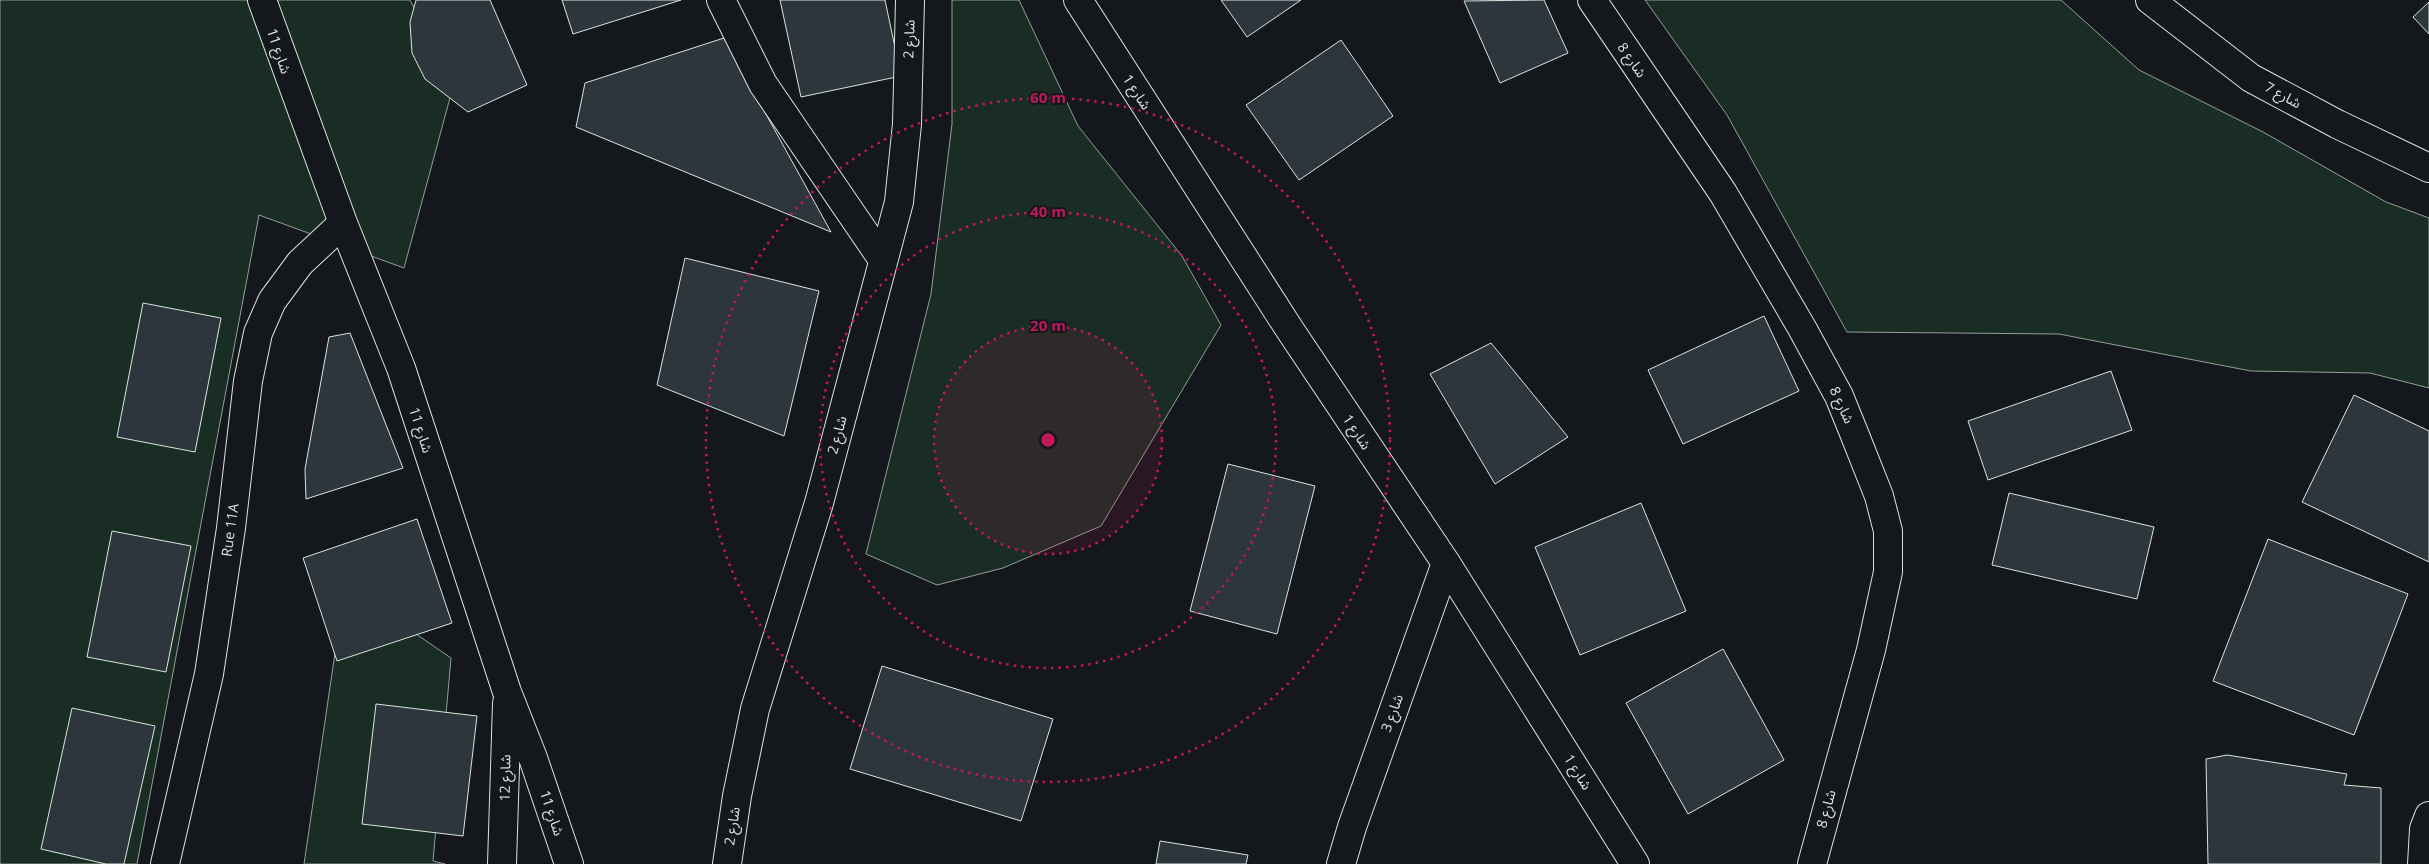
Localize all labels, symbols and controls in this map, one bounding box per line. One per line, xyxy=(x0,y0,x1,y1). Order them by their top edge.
street label: شارع 2 xyxy=(898,19,921,59)
street label: شارع 11 xyxy=(261,26,296,77)
street label: شارع 8 xyxy=(1612,38,1651,82)
street label: شارع 1 xyxy=(1117,70,1156,114)
street label: شارع 7 xyxy=(2261,77,2305,114)
text: 60 m xyxy=(1030,87,1066,107)
text: 40 m xyxy=(1030,201,1066,221)
text: 20 m xyxy=(1030,315,1066,335)
street label: شارع 8 xyxy=(1824,383,1859,427)
street label: شارع 11 xyxy=(403,405,438,456)
street label: شارع 1 xyxy=(1337,410,1376,454)
street label: شارع 2 xyxy=(822,414,853,457)
centre of rings xyxy=(1039,431,1057,449)
street label: Rue 11A xyxy=(216,502,243,558)
street label: شارع 3 xyxy=(1376,691,1409,735)
street label: شارع 1 xyxy=(1558,750,1597,794)
street label: شارع 12 xyxy=(495,754,516,802)
street label: شارع 11 xyxy=(534,788,569,839)
street label: شارع 8 xyxy=(1811,788,1842,831)
street label: شارع 2 xyxy=(719,805,746,847)

